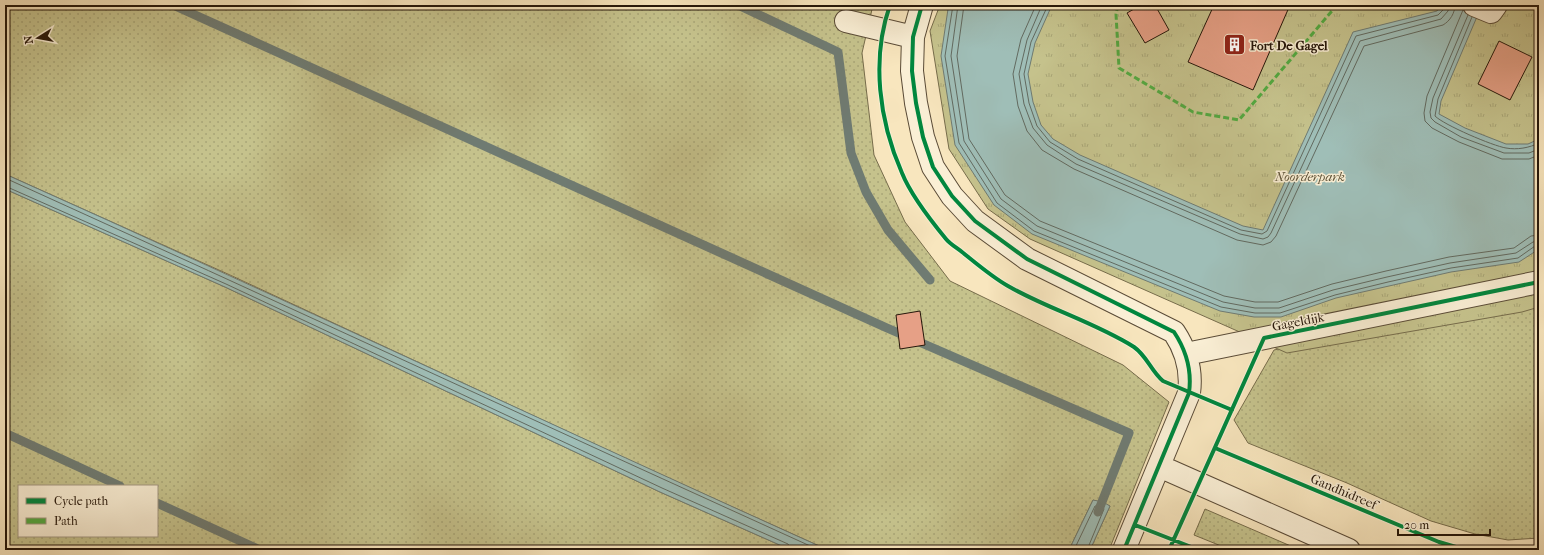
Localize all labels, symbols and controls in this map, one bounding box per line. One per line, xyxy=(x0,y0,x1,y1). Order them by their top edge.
north arrow xyxy=(18,18,58,58)
building icon: Fort De Gagel xyxy=(1222,32,1248,58)
text: N xyxy=(21,34,36,45)
place label: Fort De Gagel xyxy=(1249,38,1328,54)
park label: Noorderpark xyxy=(1274,169,1345,184)
street label: Gageldijk xyxy=(1271,309,1326,334)
street label: Gandhidreef xyxy=(1308,471,1382,513)
legend xyxy=(18,485,158,537)
text: Cycle path xyxy=(54,494,109,508)
scale bar xyxy=(1398,511,1490,537)
text: Path xyxy=(54,514,78,528)
text: 20 m xyxy=(1404,518,1429,532)

